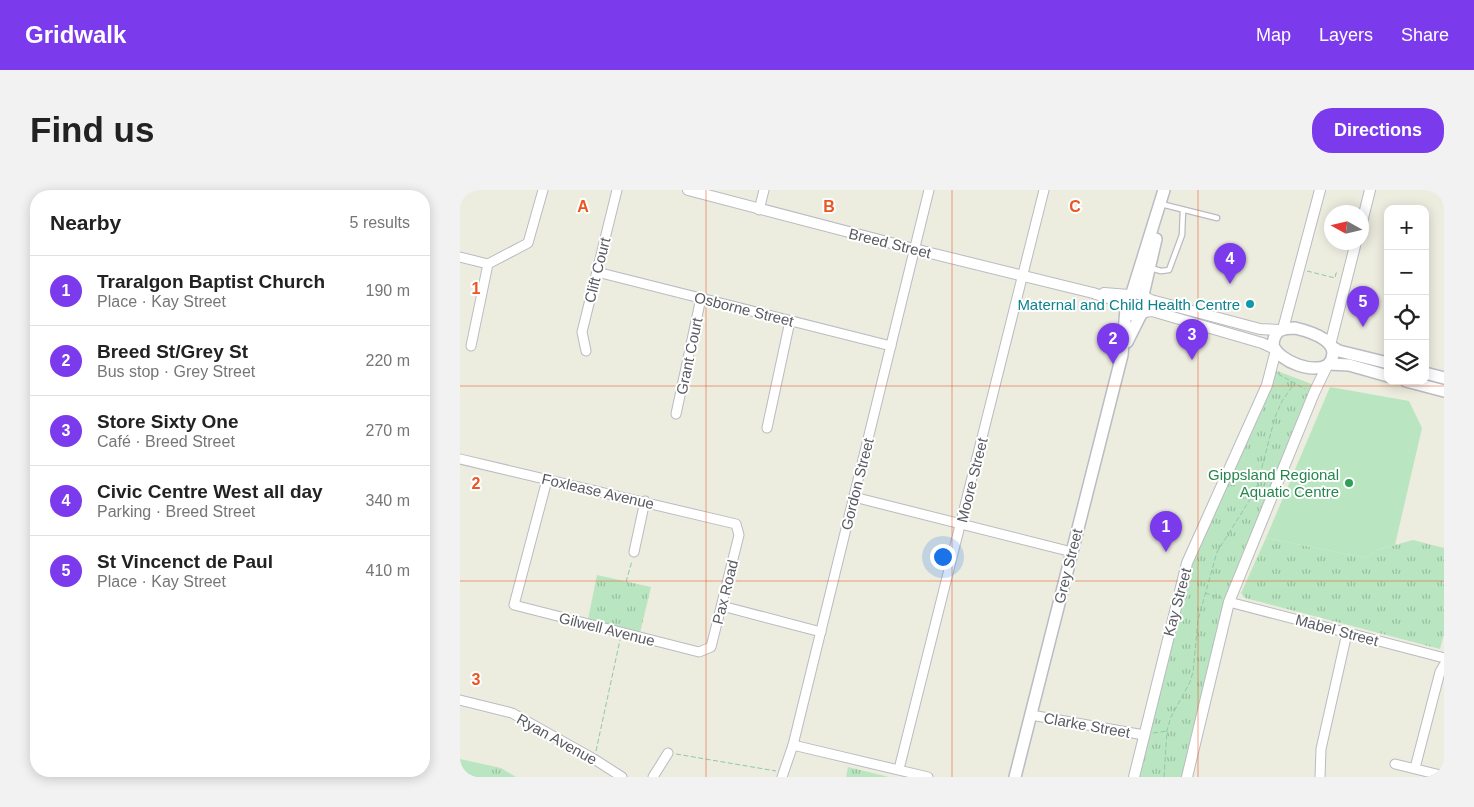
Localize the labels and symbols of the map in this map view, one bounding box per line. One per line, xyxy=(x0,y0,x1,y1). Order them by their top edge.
text: A xyxy=(577,198,589,215)
text: B xyxy=(823,198,835,215)
text: C xyxy=(1069,198,1081,215)
north arrow xyxy=(1324,205,1369,250)
street label: Breed Street xyxy=(847,225,934,262)
street label: Clift Court xyxy=(581,235,614,304)
pin: 4 xyxy=(1214,243,1246,284)
text: 1 xyxy=(472,280,481,297)
pin: 5 xyxy=(1347,286,1379,327)
street label: Osborne Street xyxy=(693,288,796,330)
place label: Maternal and Child Health Centre xyxy=(1017,296,1240,313)
marker: Maternal and Child Health Centre xyxy=(1244,298,1256,310)
street label: Grant Court xyxy=(673,315,706,396)
pin: 3 xyxy=(1176,319,1208,360)
pin: 2 xyxy=(1097,323,1129,364)
street label: Gordon Street xyxy=(837,435,877,532)
street label: Moore Street xyxy=(953,435,991,524)
place label: Gippsland Regional Aquatic Centre xyxy=(1208,466,1339,500)
street label: Foxlease Avenue xyxy=(540,470,656,512)
text: 2 xyxy=(472,475,481,492)
marker: Gippsland Regional Aquatic Centre xyxy=(1343,477,1355,489)
pin: 1 xyxy=(1150,511,1182,552)
street label: Grey Street xyxy=(1050,526,1086,605)
your location xyxy=(930,544,956,570)
street label: Pax Road xyxy=(709,558,741,626)
street label: Kay Street xyxy=(1160,565,1194,638)
street label: Gilwell Avenue xyxy=(557,609,657,649)
street label: Mabel Street xyxy=(1294,611,1381,649)
text: 3 xyxy=(472,671,481,688)
street label: Clarke Street xyxy=(1042,709,1132,741)
street label: Ryan Avenue xyxy=(514,710,600,768)

